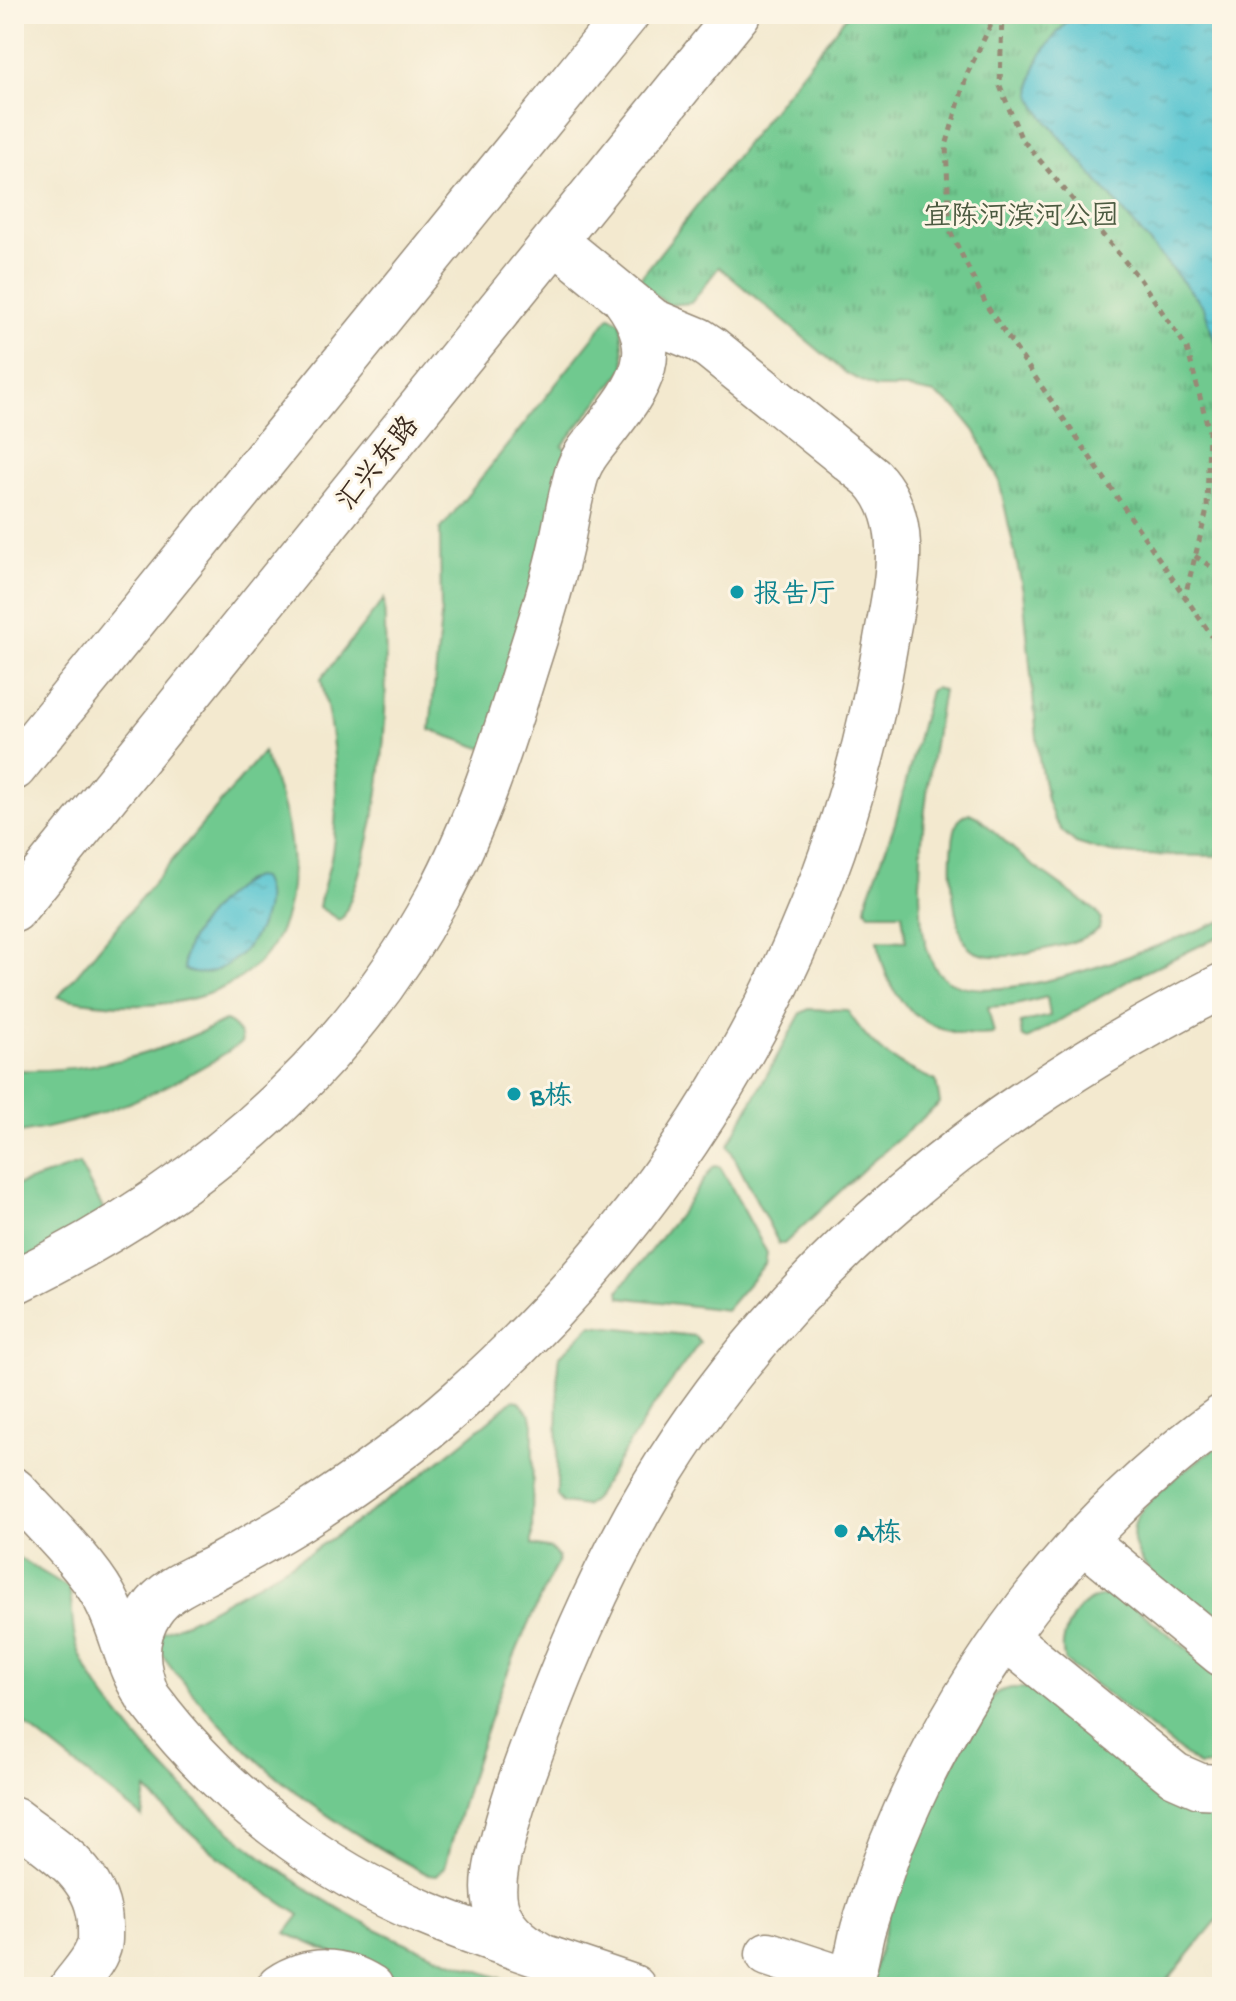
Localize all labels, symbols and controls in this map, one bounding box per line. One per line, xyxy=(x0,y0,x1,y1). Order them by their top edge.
park label: 宜陈河滨河公园 xyxy=(923,201,1119,235)
street label: 汇兴东路 xyxy=(330,410,428,519)
place label: 报告厅 xyxy=(753,579,837,613)
marker: 报告厅 xyxy=(728,583,746,601)
place label: B栋 xyxy=(529,1081,572,1115)
marker: B栋 xyxy=(505,1085,523,1103)
place label: A栋 xyxy=(857,1518,902,1552)
marker: A栋 xyxy=(832,1522,850,1540)

